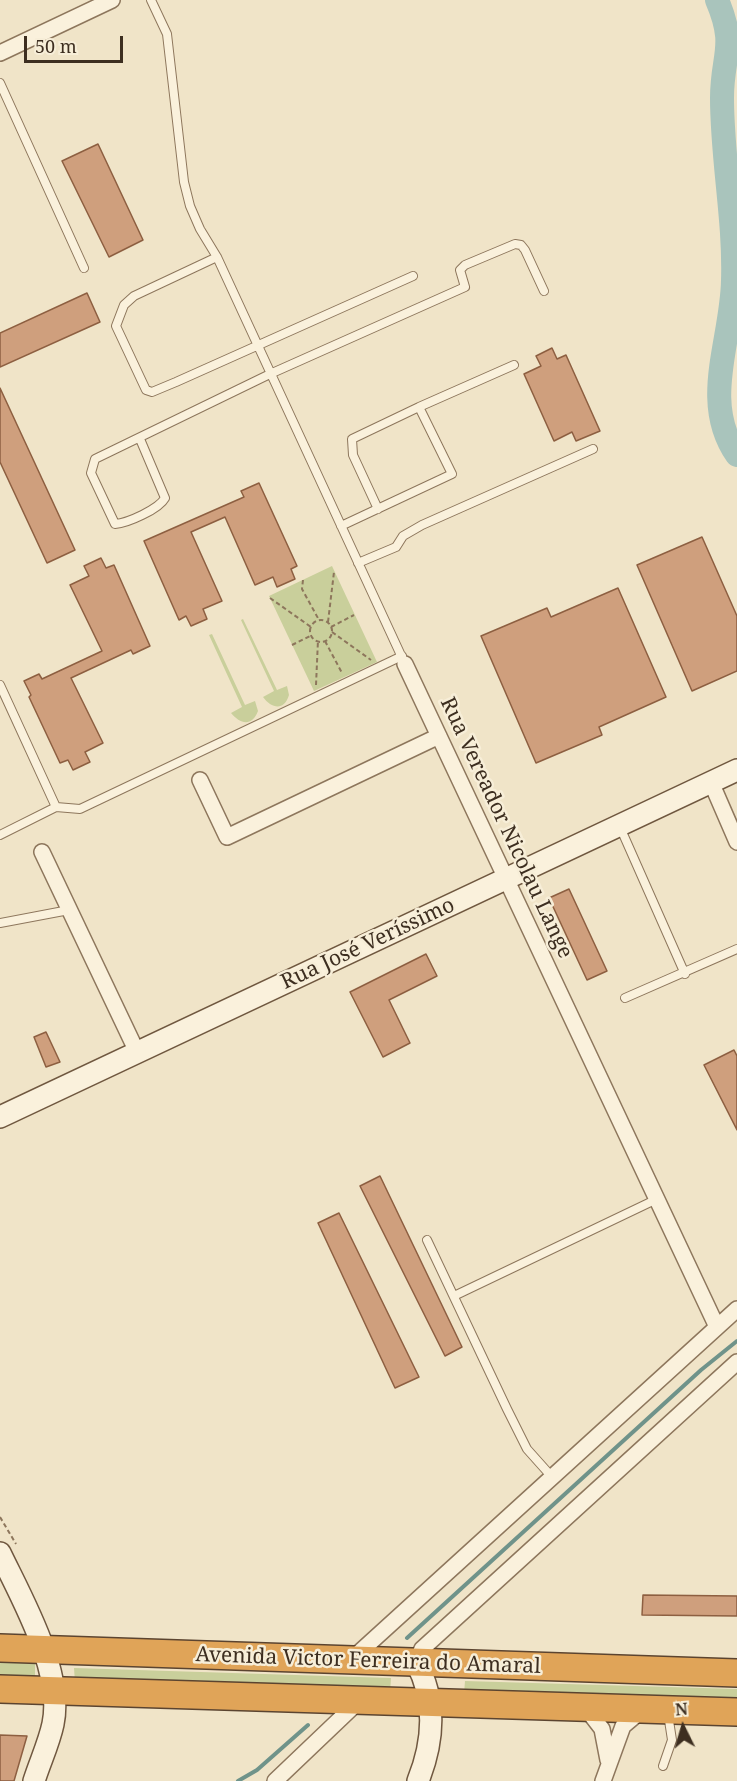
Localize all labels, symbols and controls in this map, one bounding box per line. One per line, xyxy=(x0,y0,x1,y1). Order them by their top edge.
scale bar xyxy=(27,24,126,62)
text: 50 m xyxy=(35,34,77,58)
street label: Rua Vereador Nicolau Lange xyxy=(434,693,578,963)
street label: Rua José Veríssimo xyxy=(277,893,459,995)
street label: Avenida Victor Ferreira do Amaral xyxy=(195,1642,541,1680)
north arrow xyxy=(653,1697,713,1757)
text: N xyxy=(674,1698,689,1721)

